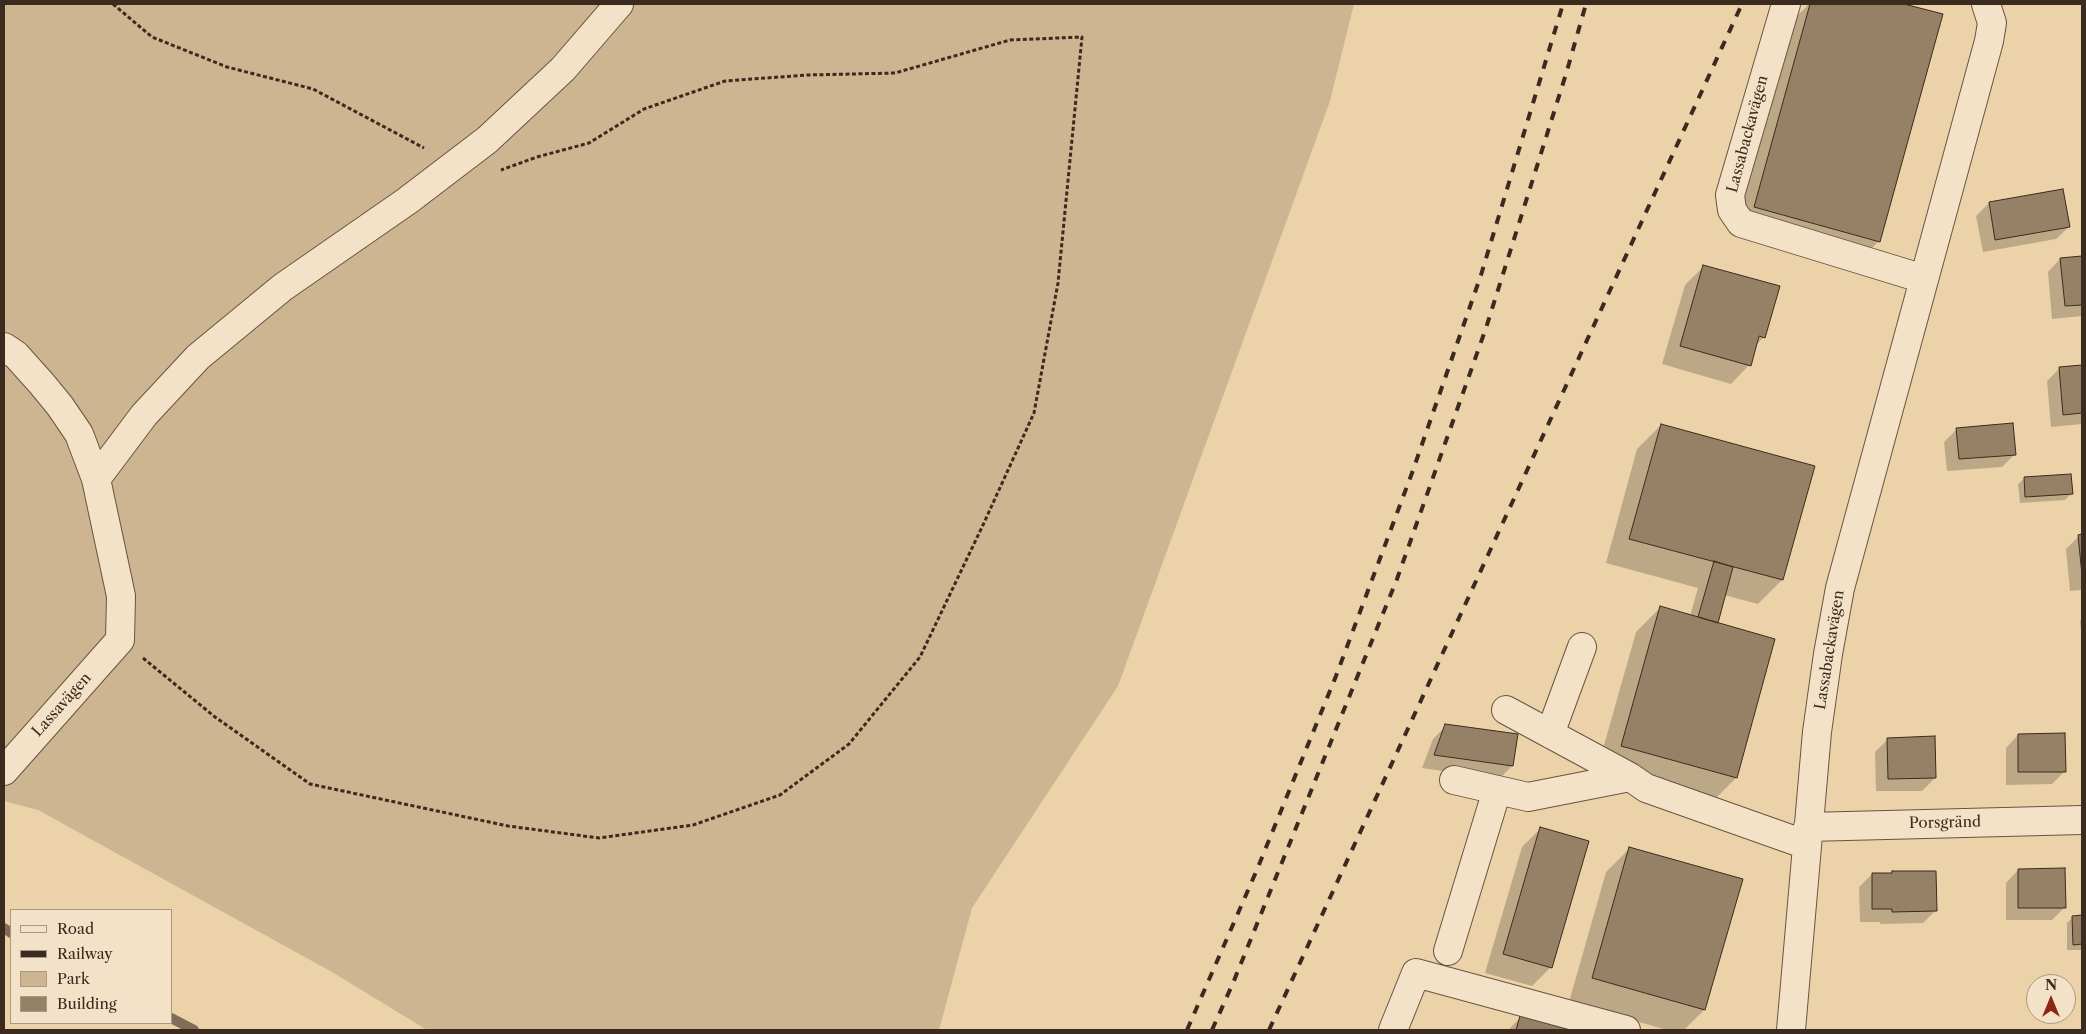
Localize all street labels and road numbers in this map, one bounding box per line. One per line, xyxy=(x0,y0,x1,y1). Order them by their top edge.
street label: Lassabackavägen xyxy=(1724,73,1772,195)
street label: Lassabackavägen xyxy=(1812,589,1848,711)
street label: Lassavägen xyxy=(29,669,95,741)
street label: Porsgränd xyxy=(1909,813,1981,833)

